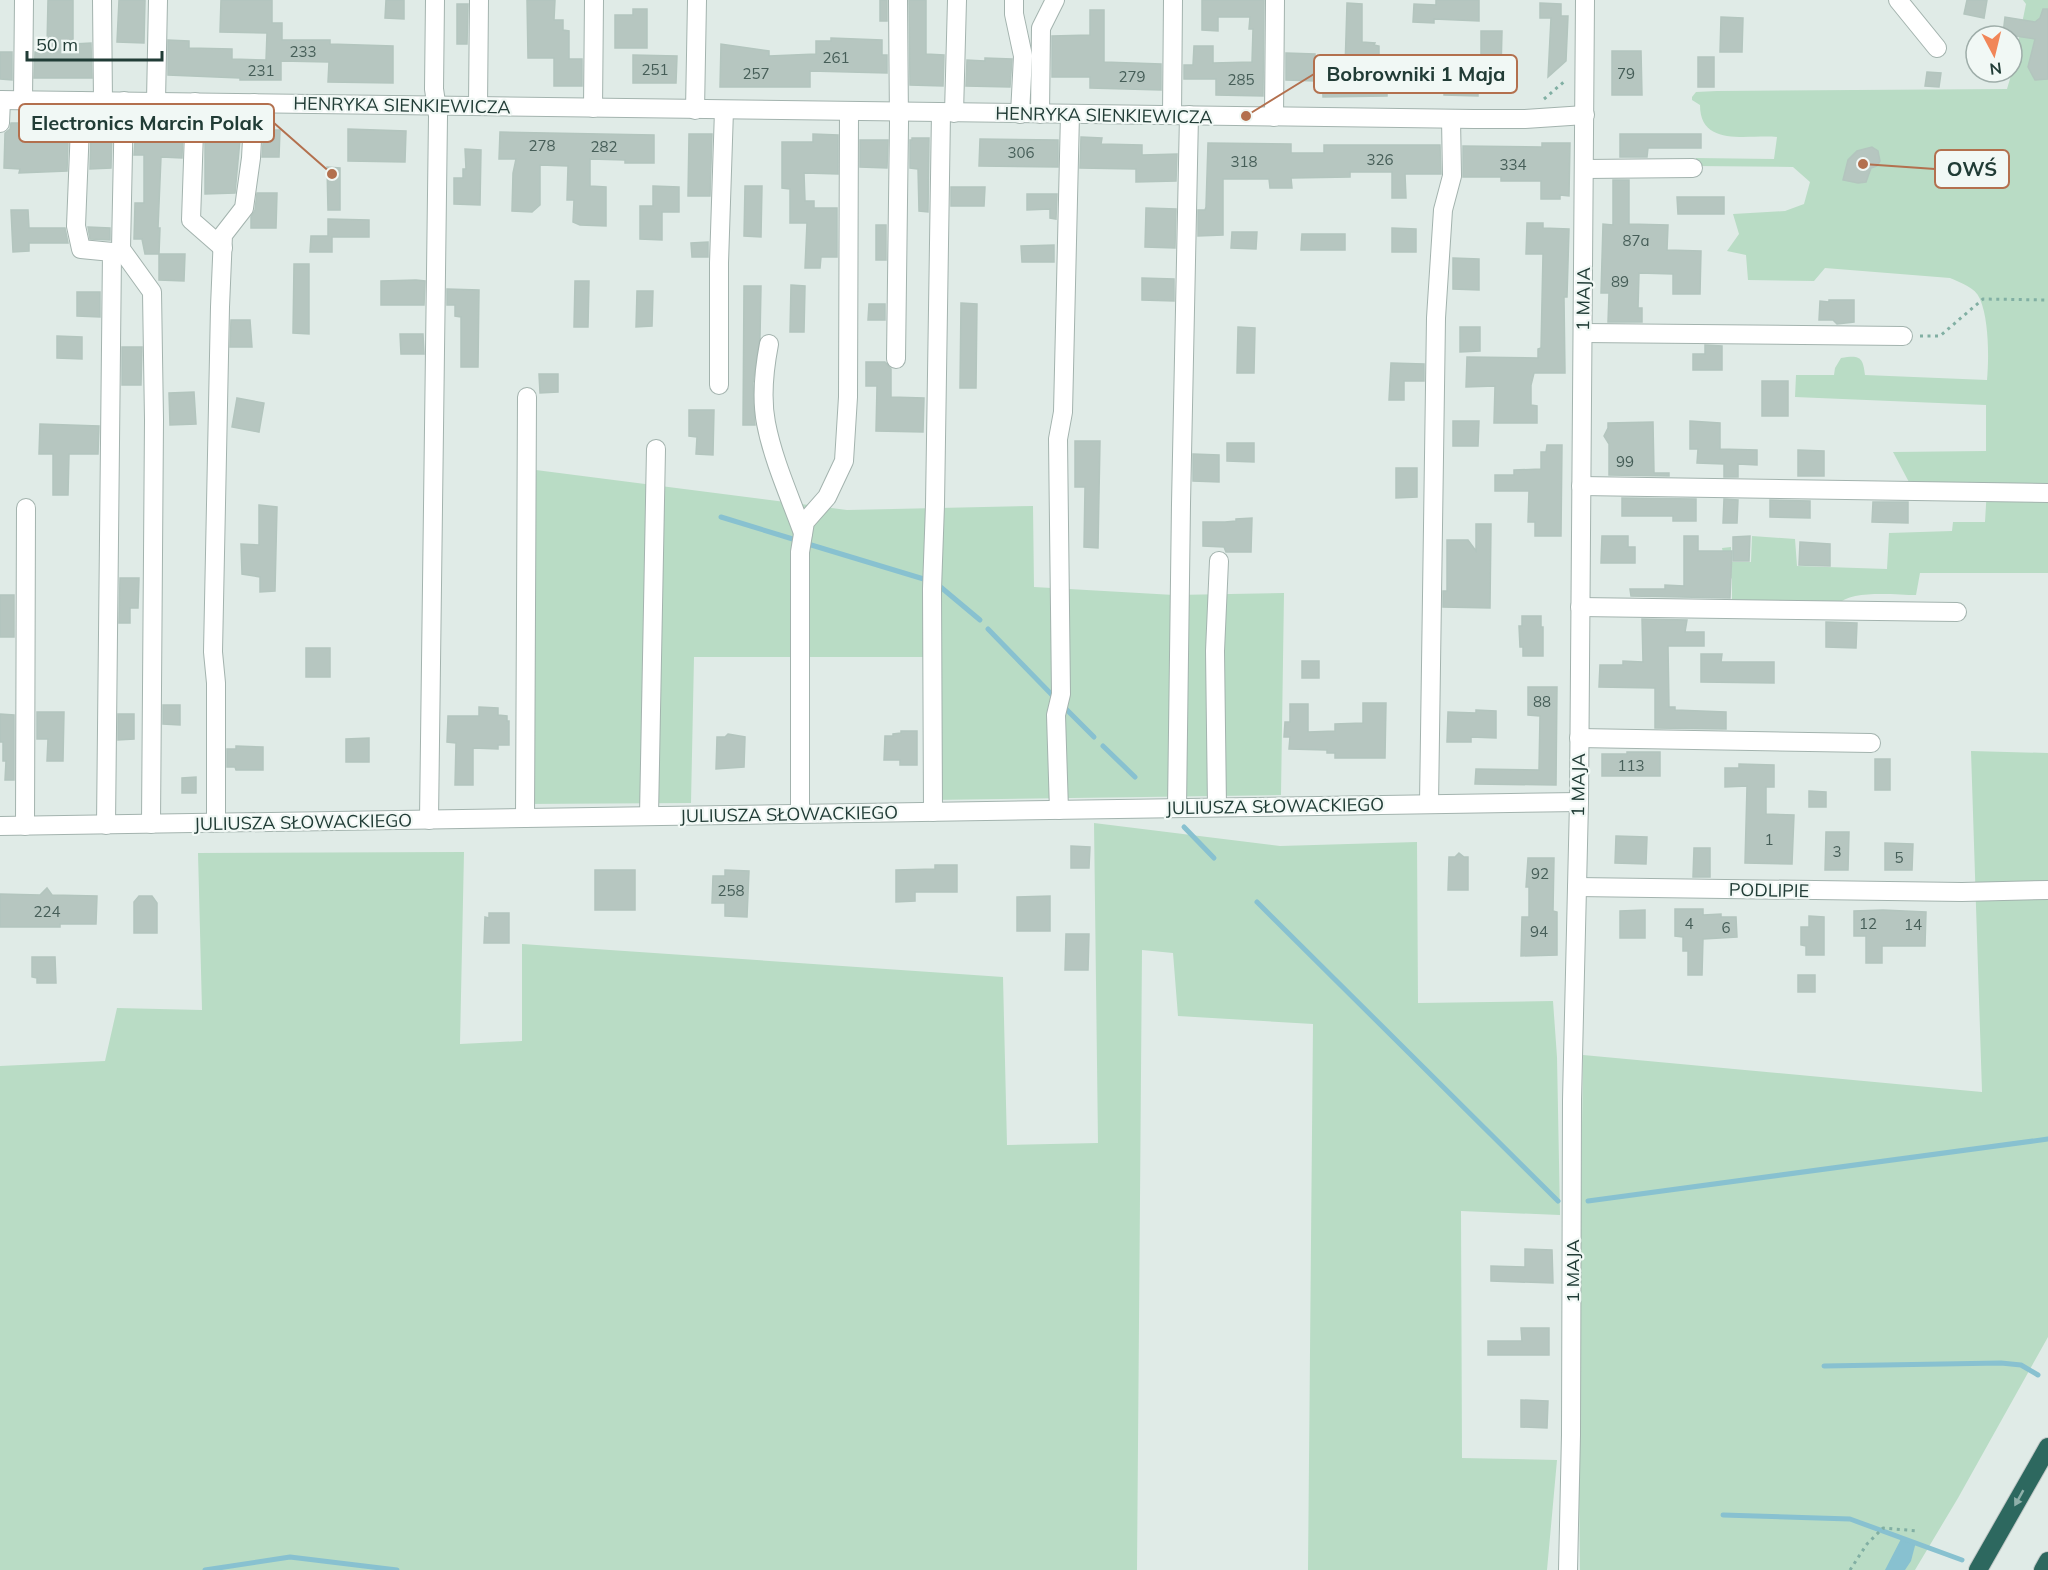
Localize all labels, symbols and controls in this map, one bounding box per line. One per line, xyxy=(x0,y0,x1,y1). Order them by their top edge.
scale bar xyxy=(27,24,162,62)
north arrow xyxy=(1964,24,2024,84)
text: 50 m xyxy=(36,33,78,56)
house number: 233 xyxy=(289,42,317,61)
house number: 261 xyxy=(822,48,850,67)
callout: Bobrowniki 1 Maja xyxy=(1314,55,1517,93)
text: N xyxy=(1989,58,2003,80)
house number: 251 xyxy=(641,60,669,79)
house number: 231 xyxy=(247,61,275,80)
text: Bobrowniki 1 Maja xyxy=(1327,61,1505,86)
house number: 257 xyxy=(742,64,770,83)
house number: 79 xyxy=(1617,64,1635,83)
house number: 279 xyxy=(1118,67,1146,86)
house number: 285 xyxy=(1227,70,1255,89)
street label: HENRYKA SIENKIEWICZA xyxy=(293,92,511,118)
street label: HENRYKA SIENKIEWICZA xyxy=(995,102,1213,128)
callout: Electronics Marcin Polak xyxy=(19,104,274,142)
text: Electronics Marcin Polak xyxy=(31,110,264,135)
house number: 278 xyxy=(528,136,556,155)
house number: 282 xyxy=(590,137,618,156)
house number: 306 xyxy=(1007,143,1035,162)
house number: 326 xyxy=(1366,150,1394,169)
callout: OWŚ xyxy=(1935,150,2009,188)
house number: 318 xyxy=(1230,152,1258,171)
house number: 334 xyxy=(1499,155,1527,174)
text: OWŚ xyxy=(1947,156,1997,181)
house number: 87a xyxy=(1622,231,1650,250)
street label: 1 MAJA xyxy=(1571,267,1595,331)
house number: 89 xyxy=(1611,272,1629,291)
house number: 99 xyxy=(1616,452,1634,471)
house number: 88 xyxy=(1533,692,1551,711)
street label: 1 MAJA xyxy=(1566,753,1590,817)
house number: 113 xyxy=(1617,756,1645,775)
street label: JULIUSZA SŁOWACKIEGO xyxy=(1166,793,1384,819)
street label: JULIUSZA SŁOWACKIEGO xyxy=(680,801,898,827)
street label: JULIUSZA SŁOWACKIEGO xyxy=(194,809,412,835)
house number: 1 xyxy=(1764,830,1774,849)
house number: 3 xyxy=(1832,842,1842,861)
house number: 5 xyxy=(1894,848,1904,867)
house number: 92 xyxy=(1531,864,1549,883)
street label: PODLIPIE xyxy=(1729,878,1809,902)
house number: 258 xyxy=(717,881,745,900)
house number: 224 xyxy=(33,902,61,921)
house number: 4 xyxy=(1684,914,1694,933)
house number: 12 xyxy=(1859,914,1877,933)
house number: 14 xyxy=(1904,915,1922,934)
house number: 6 xyxy=(1721,918,1731,937)
house number: 94 xyxy=(1530,922,1548,941)
street label: 1 MAJA xyxy=(1561,1239,1584,1303)
one-way arrow xyxy=(2014,1490,2024,1507)

